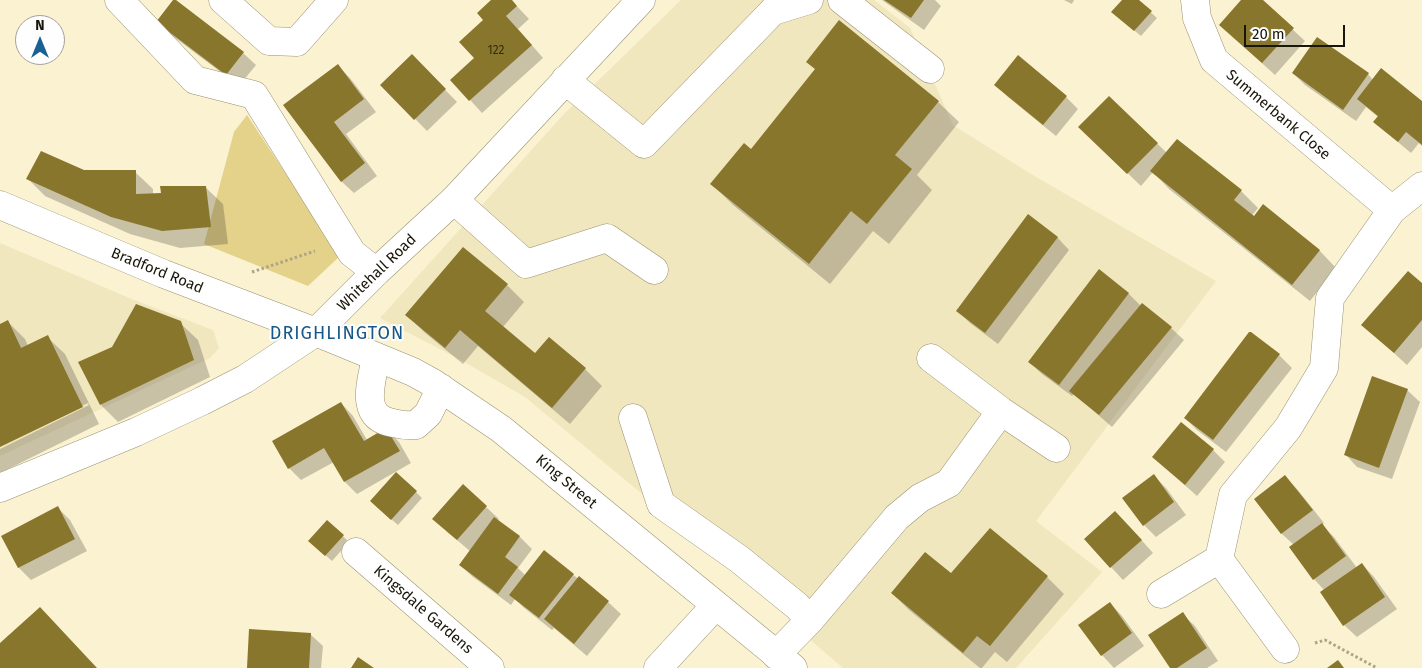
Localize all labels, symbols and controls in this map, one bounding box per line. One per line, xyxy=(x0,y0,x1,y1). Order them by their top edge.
north arrow xyxy=(15,15,65,65)
scale bar xyxy=(1247,15,1348,47)
text: N xyxy=(35,17,45,34)
text: 20 m xyxy=(1252,25,1285,43)
house number: 122 xyxy=(487,44,505,58)
street label: Summerbank Close xyxy=(1222,66,1334,164)
street label: Whitehall Road xyxy=(334,231,420,315)
street label: Bradford Road xyxy=(108,244,206,298)
district label: DRIGHLINGTON xyxy=(268,323,406,345)
street label: King Street xyxy=(532,451,600,513)
street label: Kingsdale Gardens xyxy=(370,562,476,658)

